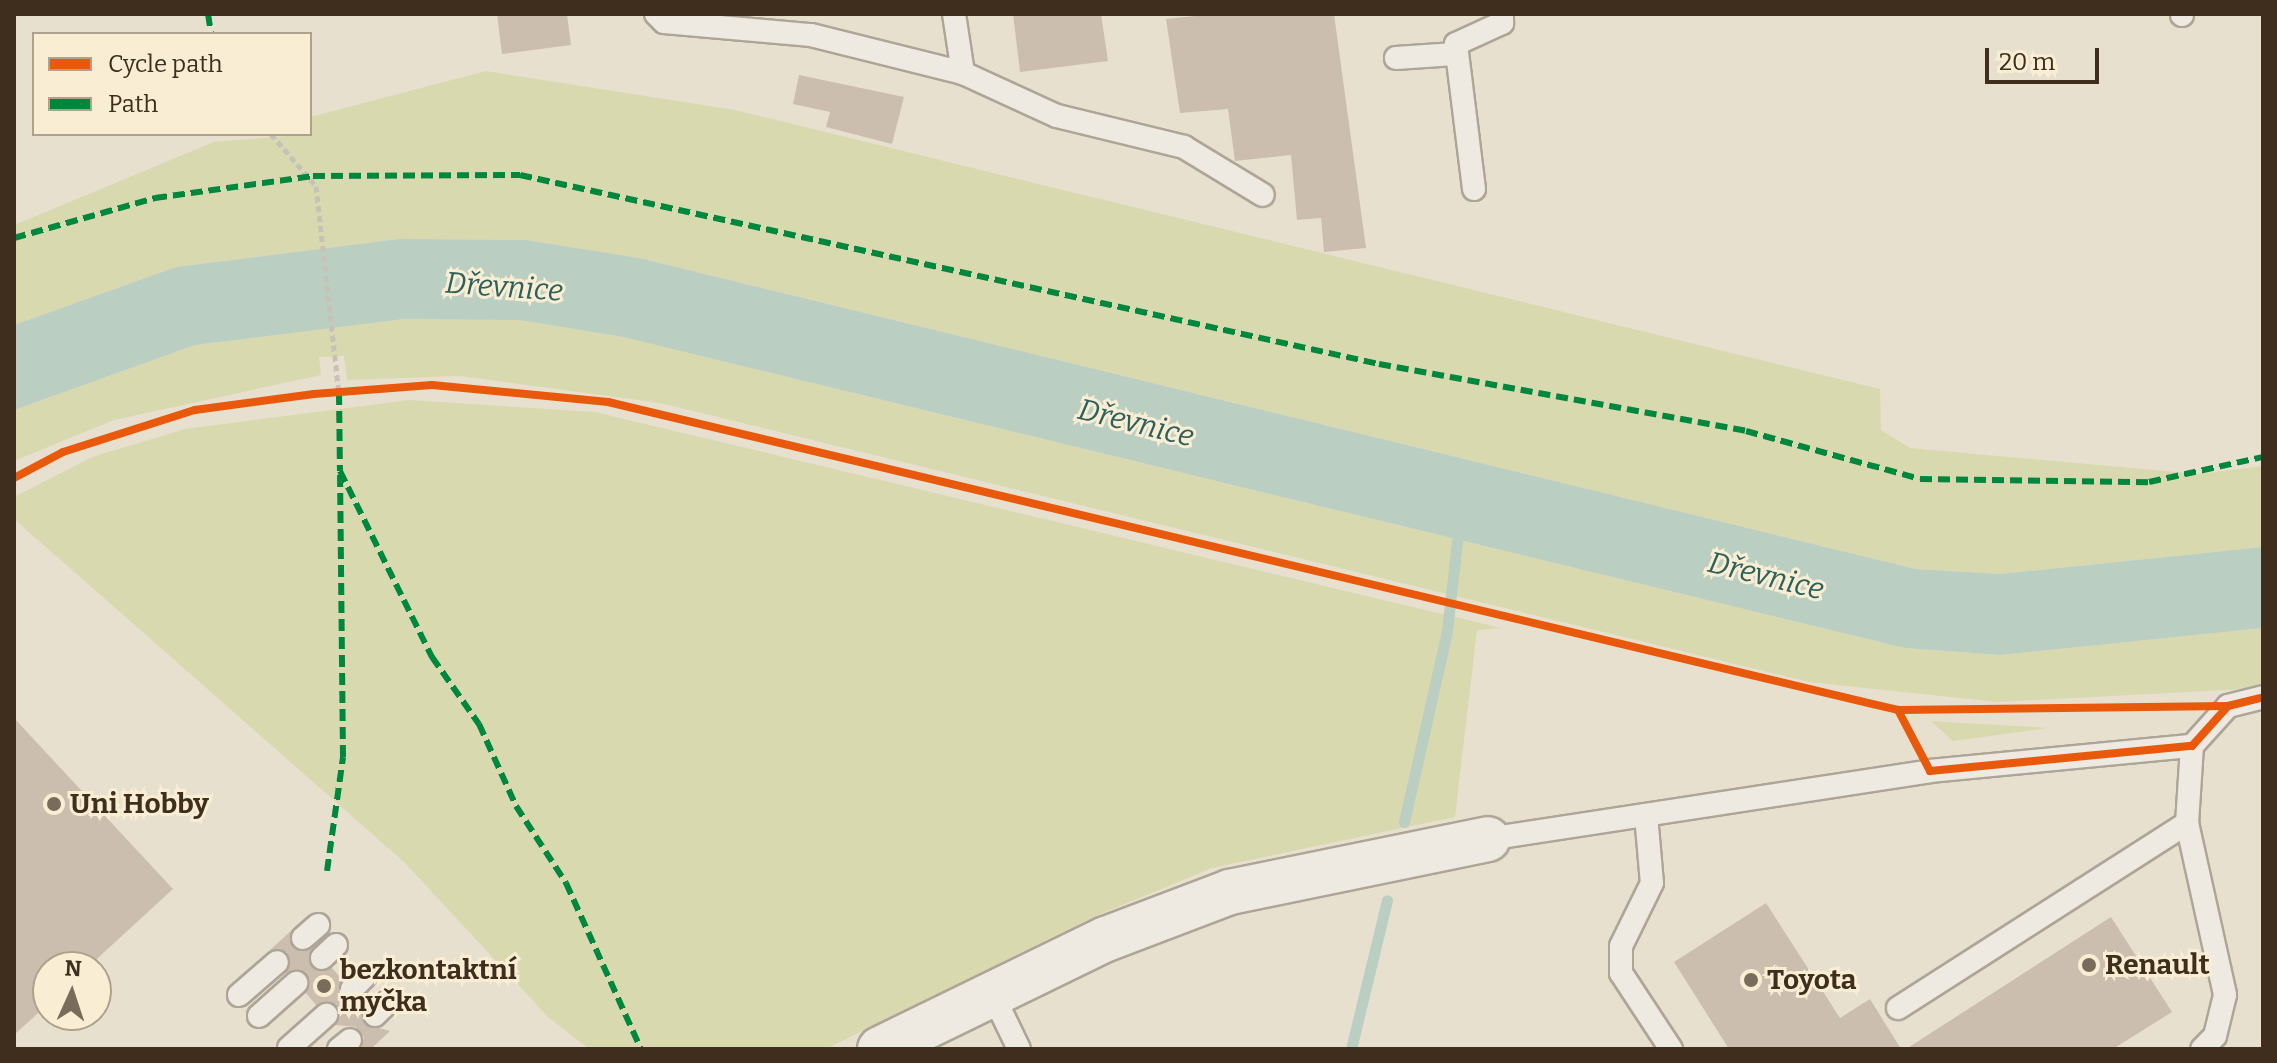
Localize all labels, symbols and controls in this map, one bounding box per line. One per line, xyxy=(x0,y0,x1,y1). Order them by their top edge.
legend xyxy=(32,32,312,136)
scale bar xyxy=(1989,32,2103,82)
text: 20 m xyxy=(1999,48,2055,76)
text: Cycle path xyxy=(108,50,223,78)
text: Path xyxy=(108,90,158,118)
water label: Dřevnice xyxy=(444,265,564,309)
water label: Dřevnice xyxy=(1074,391,1198,455)
water label: Dřevnice xyxy=(1704,544,1828,608)
place label: Uni Hobby xyxy=(70,787,209,821)
marker: Uni Hobby xyxy=(45,795,63,813)
place label: Renault xyxy=(2105,948,2210,982)
north arrow xyxy=(32,951,112,1031)
place label: bezkontaktní myčka xyxy=(340,953,517,1019)
text: N xyxy=(64,955,82,982)
marker: Renault xyxy=(2080,956,2098,974)
place label: Toyota xyxy=(1767,963,1856,997)
marker: Toyota xyxy=(1742,971,1760,989)
marker: bezkontaktní myčka xyxy=(315,977,333,995)

